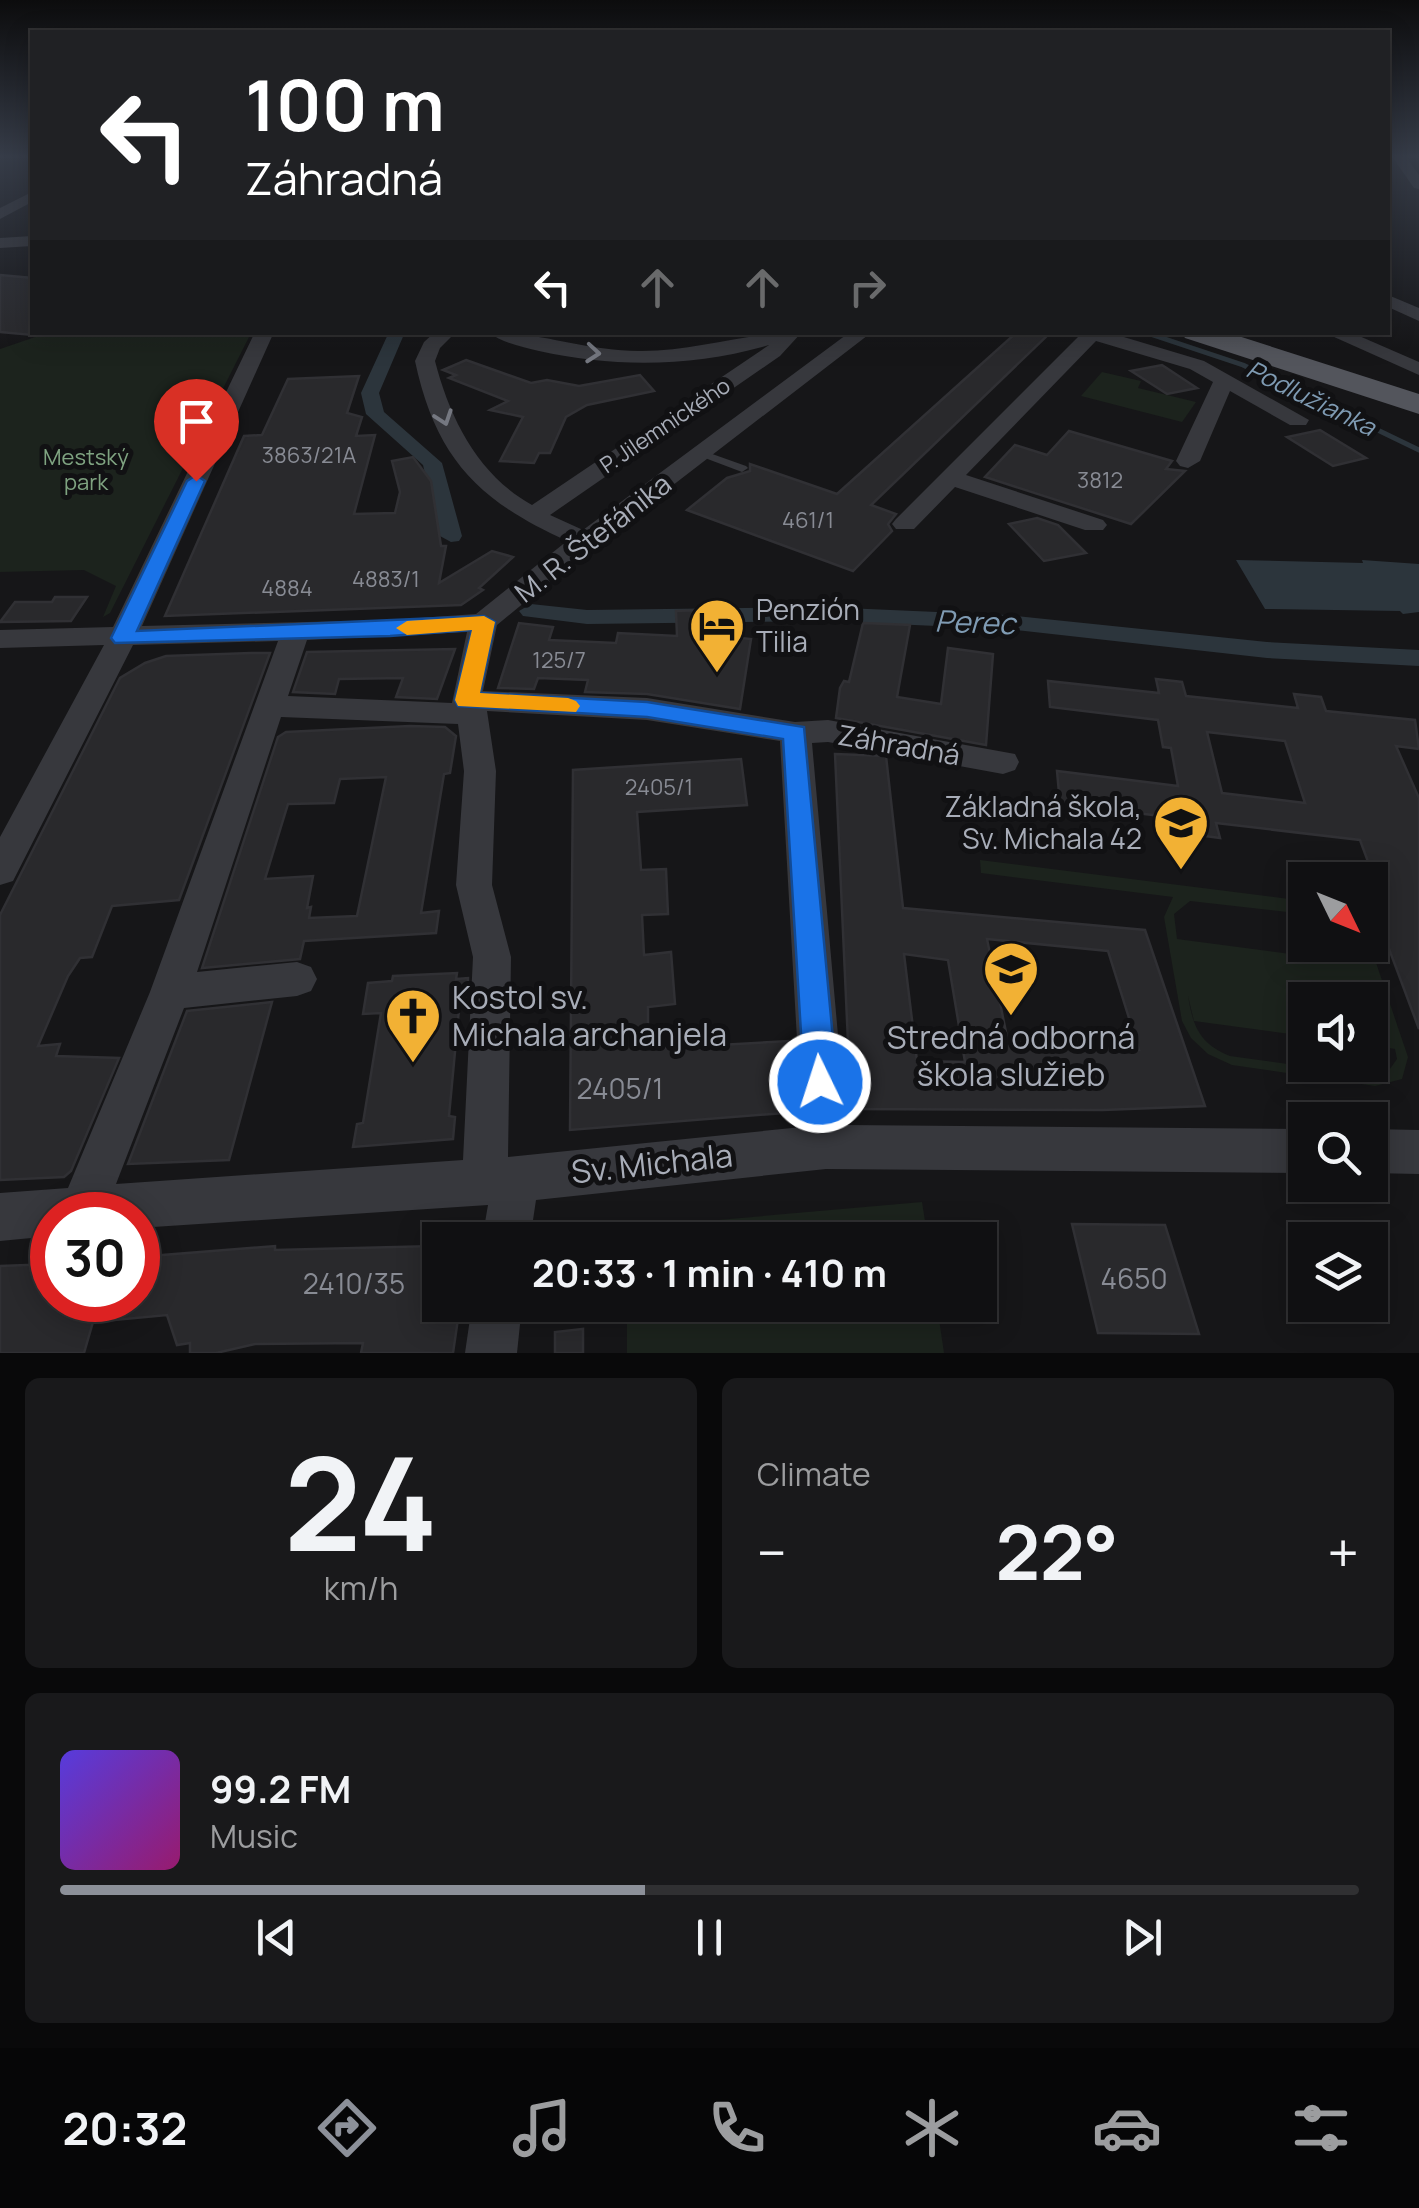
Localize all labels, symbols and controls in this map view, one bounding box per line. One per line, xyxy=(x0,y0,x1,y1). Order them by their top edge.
text: 100 m xyxy=(245,56,445,152)
icon: left xyxy=(80,70,210,200)
text: Záhradná xyxy=(245,147,443,209)
icon: left xyxy=(525,260,580,315)
icon: ahead xyxy=(630,260,685,315)
icon: ahead xyxy=(735,260,790,315)
icon: right xyxy=(840,260,895,315)
one-way arrow xyxy=(585,342,601,364)
water label: Podlužianka xyxy=(1241,351,1383,444)
street label: P. Jilemnického xyxy=(594,370,736,480)
pin xyxy=(154,379,239,482)
icon: arrive xyxy=(169,394,224,449)
one-way arrow xyxy=(433,408,453,425)
house number: 3863/21A xyxy=(262,440,356,470)
park label: Mestský park xyxy=(43,442,129,497)
street label: M. R. Štefánika xyxy=(506,464,678,610)
house number: 3812 xyxy=(1077,465,1123,495)
house number: 461/1 xyxy=(782,505,834,535)
house number: 4883/1 xyxy=(352,564,420,594)
house number: 4884 xyxy=(261,573,313,603)
place label: Penzión Tilia xyxy=(756,590,860,660)
hotel icon: Penzión Tilia xyxy=(687,596,747,675)
water label: Perec xyxy=(934,600,1018,643)
house number: 125/7 xyxy=(532,645,586,675)
street label: Záhradná xyxy=(835,715,963,773)
house number: 2405/1 xyxy=(625,772,693,802)
place label: Základná škola, Sv. Michala 42 xyxy=(945,787,1142,857)
school or university icon: Základná škola, Sv. Michala 42 xyxy=(1151,793,1211,872)
north arrow xyxy=(1288,862,1388,962)
map controls xyxy=(1288,862,1388,1322)
school or university icon: Stredná odborná škola služieb xyxy=(981,939,1041,1018)
place label: Kostol sv. Michala archanjela xyxy=(452,975,727,1056)
button: sound xyxy=(1288,982,1388,1082)
church icon: Kostol sv. Michala archanjela xyxy=(383,986,443,1065)
place label: Stredná odborná škola služieb xyxy=(887,1015,1135,1096)
position arrow xyxy=(768,1030,872,1134)
house number: 2405/1 xyxy=(577,1069,663,1107)
button: search xyxy=(1288,1102,1388,1202)
street label: Sv. Michala xyxy=(569,1133,735,1193)
speed limit sign: 30 xyxy=(30,1192,160,1322)
button: layers xyxy=(1288,1222,1388,1322)
text: 20:33 · 1 min · 410 m xyxy=(532,1246,887,1298)
house number: 4650 xyxy=(1100,1259,1168,1297)
house number: 2410/35 xyxy=(303,1264,405,1302)
text: 24 xyxy=(284,1412,438,1590)
text: Climate xyxy=(757,1452,871,1496)
text: 22° xyxy=(995,1500,1119,1603)
text: − xyxy=(757,1514,787,1590)
text: + xyxy=(1327,1514,1359,1590)
text: km/h xyxy=(324,1566,398,1610)
text: 99.2 FM xyxy=(210,1762,351,1814)
text: Music xyxy=(210,1814,298,1858)
icon: previous xyxy=(249,1910,304,1965)
icon: pause xyxy=(682,1910,737,1965)
icon: next xyxy=(1115,1910,1170,1965)
icon: directions xyxy=(312,2093,382,2163)
icon: music xyxy=(507,2093,577,2163)
icon: phone xyxy=(702,2093,772,2163)
icon: climate xyxy=(897,2093,967,2163)
icon: car xyxy=(1092,2093,1162,2163)
icon: filters xyxy=(1286,2093,1356,2163)
text: 20:32 xyxy=(62,2097,187,2159)

